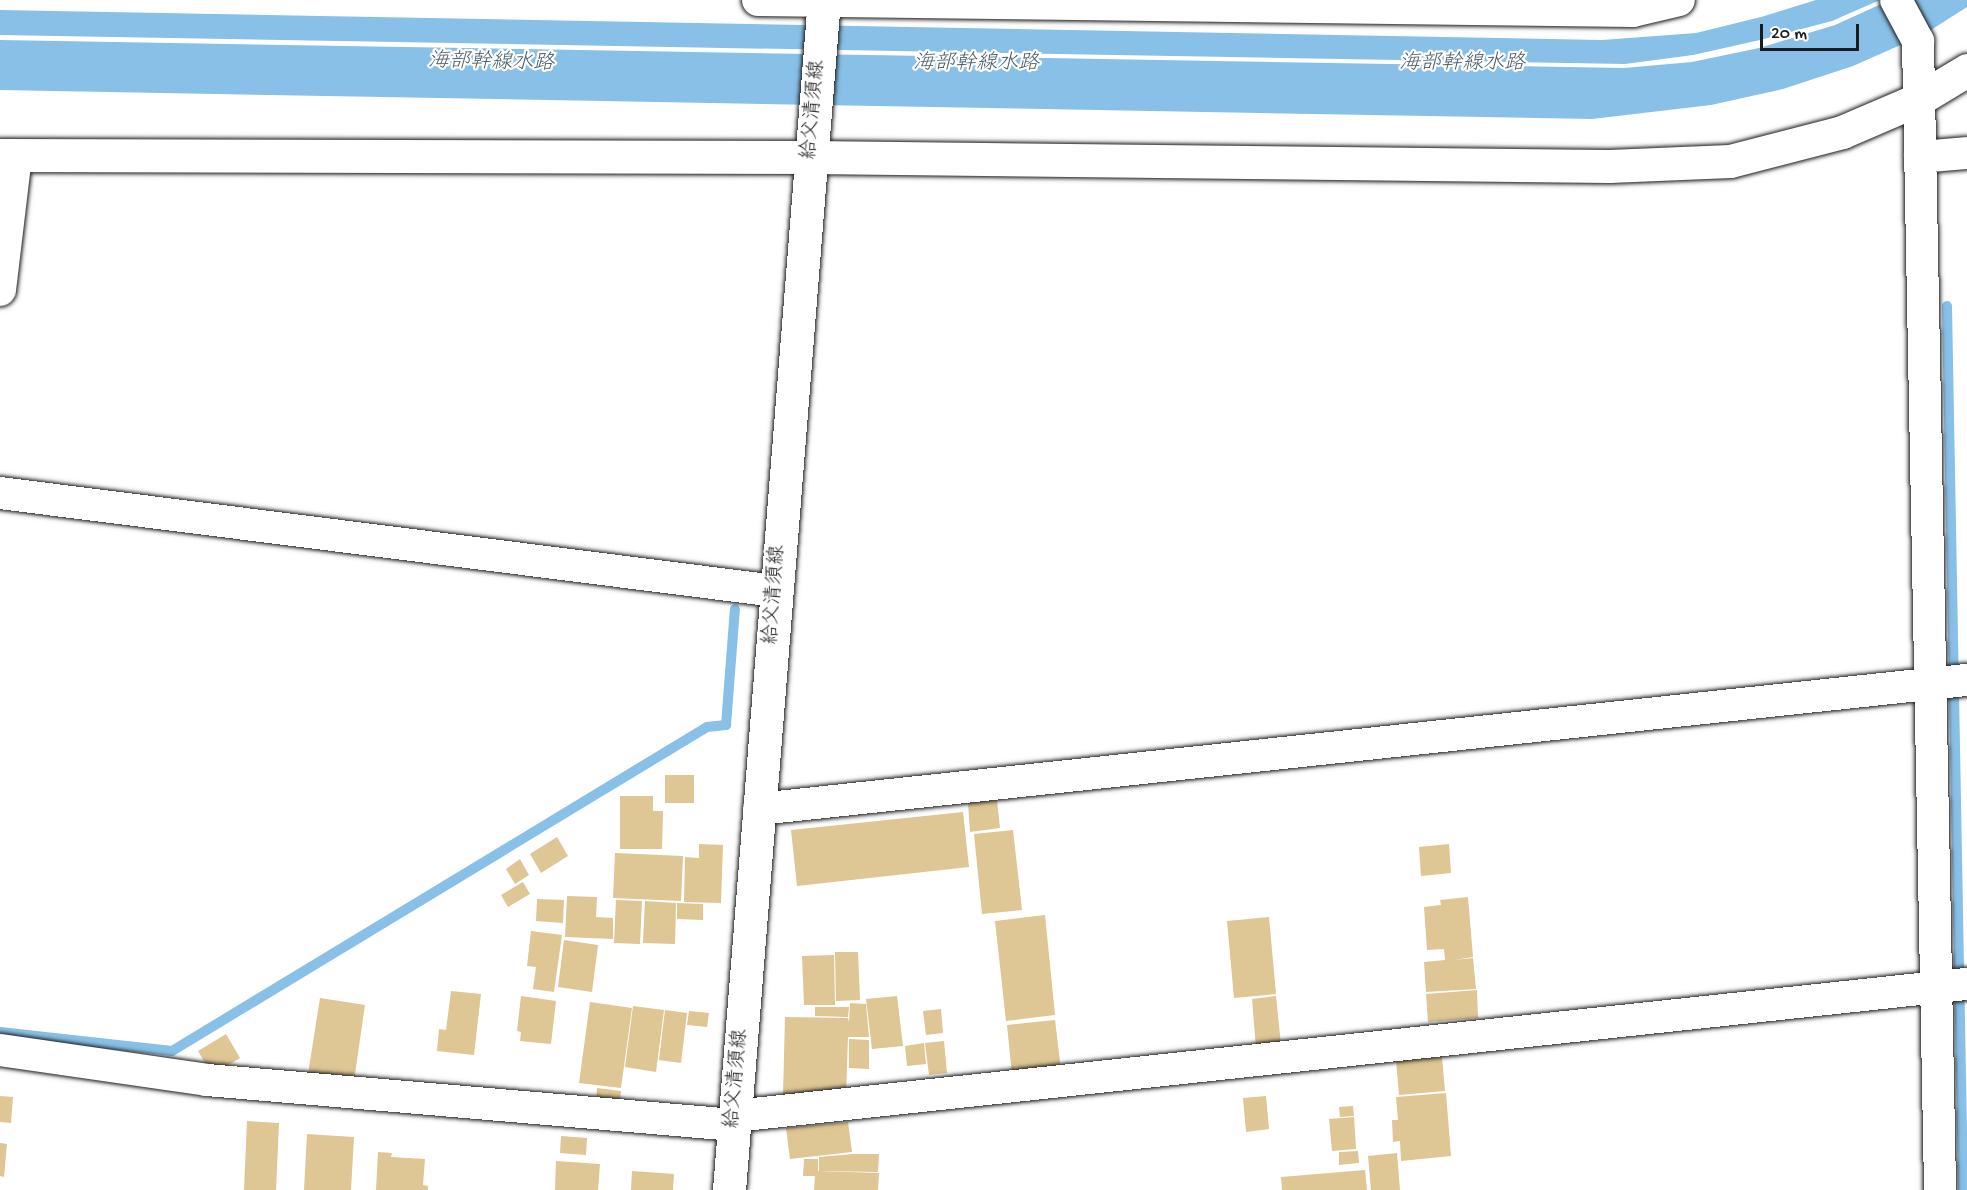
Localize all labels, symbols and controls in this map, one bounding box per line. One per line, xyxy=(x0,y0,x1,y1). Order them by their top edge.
scale bar xyxy=(1763,12,1862,50)
text: 20 m xyxy=(1771,24,1807,45)
water label: 海部幹線水路 xyxy=(428,50,554,78)
water label: 海部幹線水路 xyxy=(913,52,1039,78)
water label: 海部幹線水路 xyxy=(1399,52,1525,78)
street label: 給父清須線 xyxy=(798,59,830,161)
street label: 給父清須線 xyxy=(760,544,790,646)
street label: 給父清須線 xyxy=(721,1028,753,1130)

